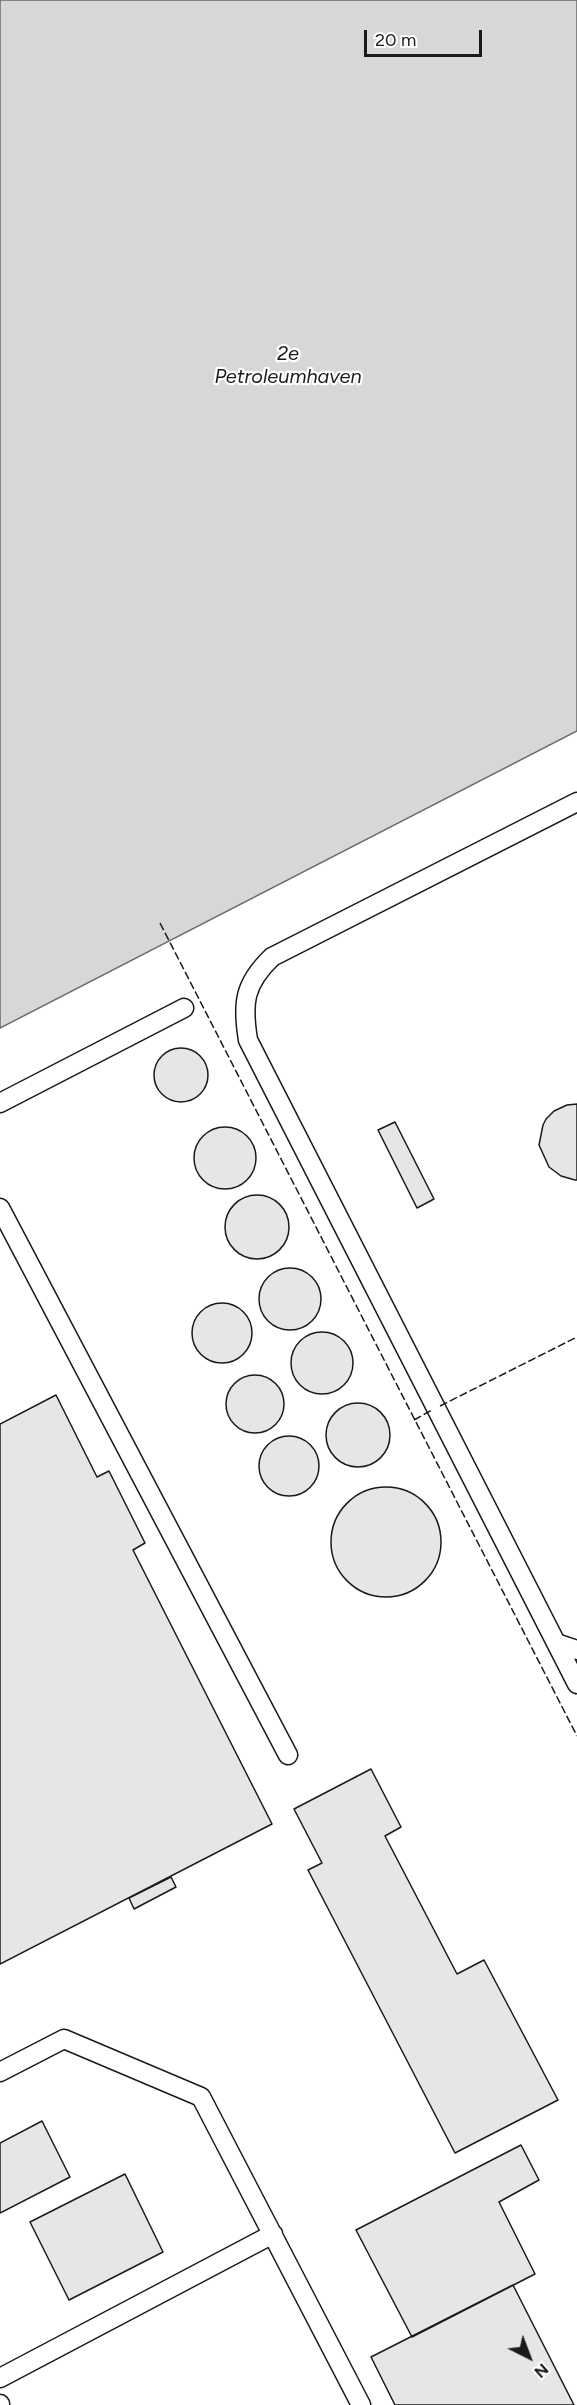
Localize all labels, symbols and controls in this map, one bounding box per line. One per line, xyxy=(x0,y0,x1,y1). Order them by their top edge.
scale bar xyxy=(367,18,486,56)
text: 20 m xyxy=(375,29,416,51)
water label: 2e Petroleumhaven xyxy=(214,342,362,389)
north arrow xyxy=(499,2327,559,2387)
text: N xyxy=(530,2360,552,2382)

